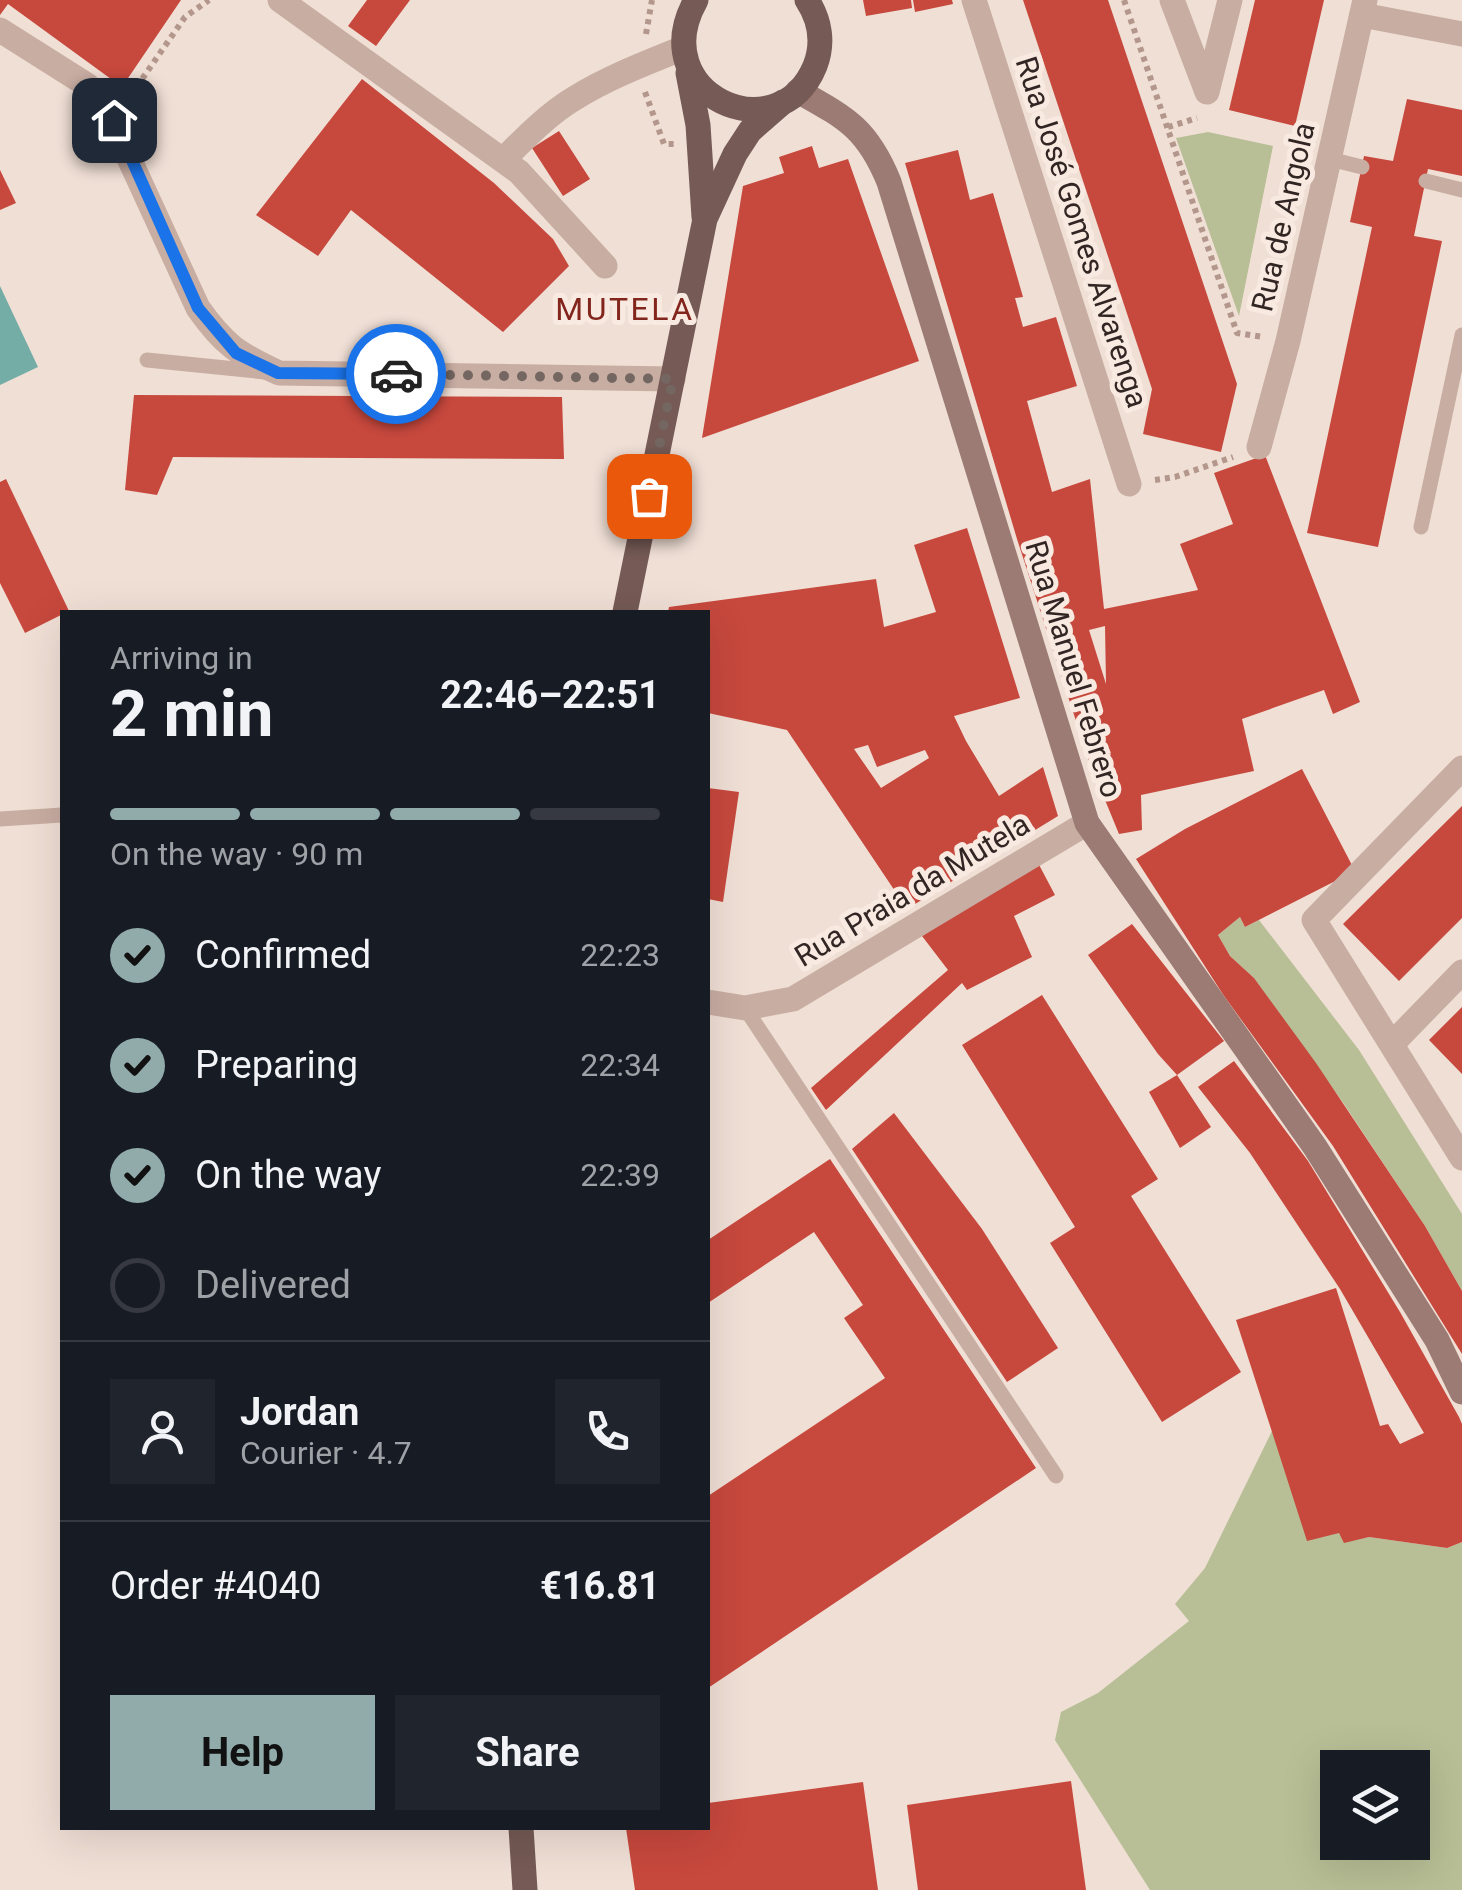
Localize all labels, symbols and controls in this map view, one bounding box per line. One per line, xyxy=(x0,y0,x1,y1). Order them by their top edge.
street label: Rua José Gomes Alvarenga xyxy=(1009,52,1155,412)
pin xyxy=(72,78,157,163)
icon: home xyxy=(87,93,142,148)
street label: Rua de Angola xyxy=(1244,119,1322,315)
district label: MUTELA xyxy=(555,290,695,328)
courier xyxy=(346,324,446,424)
icon: car xyxy=(369,347,424,402)
pin xyxy=(607,454,692,539)
icon: bag xyxy=(622,469,677,524)
street label: Rua Manuel Febrero xyxy=(1018,536,1130,802)
text: Arriving in xyxy=(110,639,253,677)
text: 22:46–22:51 xyxy=(440,673,660,717)
text: 2 min xyxy=(110,676,273,752)
street label: Rua Praia da Mutela xyxy=(788,806,1036,974)
text: On the way · 90 m xyxy=(110,835,363,873)
icon: check xyxy=(110,928,165,983)
text: Confirmed xyxy=(195,933,371,977)
text: 22:23 xyxy=(580,936,660,974)
icon: check xyxy=(110,1038,165,1093)
text: Preparing xyxy=(195,1043,358,1087)
text: 22:34 xyxy=(580,1046,660,1084)
icon: check xyxy=(110,1148,165,1203)
text: On the way xyxy=(195,1153,381,1197)
text: 22:39 xyxy=(580,1156,660,1194)
text: Delivered xyxy=(195,1263,351,1307)
button: person xyxy=(110,1379,215,1484)
button: phone xyxy=(555,1379,660,1484)
text: Jordan xyxy=(240,1390,359,1434)
text: Courier · 4.7 xyxy=(240,1434,412,1472)
text: Order #4040 xyxy=(110,1564,321,1608)
text: €16.81 xyxy=(540,1564,660,1608)
button: Help xyxy=(110,1695,375,1810)
button: Share xyxy=(395,1695,660,1810)
map controls xyxy=(1320,1750,1430,1860)
button: layers xyxy=(1320,1750,1430,1860)

